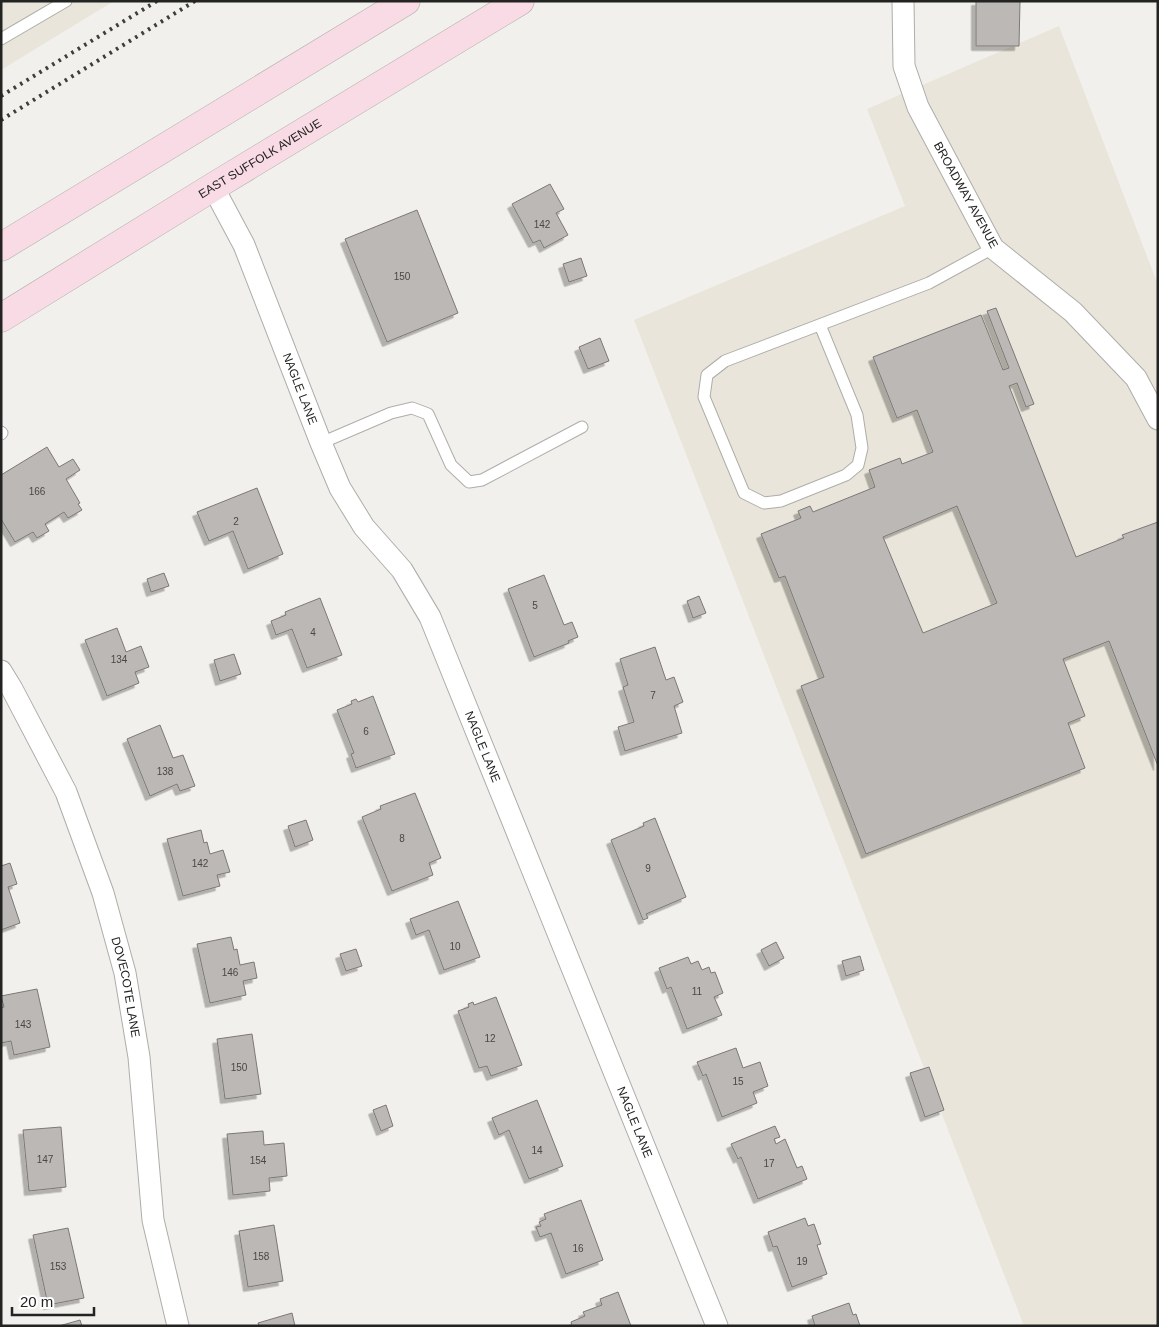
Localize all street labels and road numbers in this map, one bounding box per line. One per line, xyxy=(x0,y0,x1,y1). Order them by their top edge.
street label: EAST SUFFOLK AVENUE xyxy=(196,116,324,201)
street label: BROADWAY AVENUE xyxy=(931,139,1001,251)
street label: NAGLE LANE xyxy=(280,351,320,426)
street label: NAGLE LANE xyxy=(462,709,503,784)
street label: DOVECOTE LANE xyxy=(108,935,143,1038)
street label: NAGLE LANE xyxy=(614,1085,655,1160)

